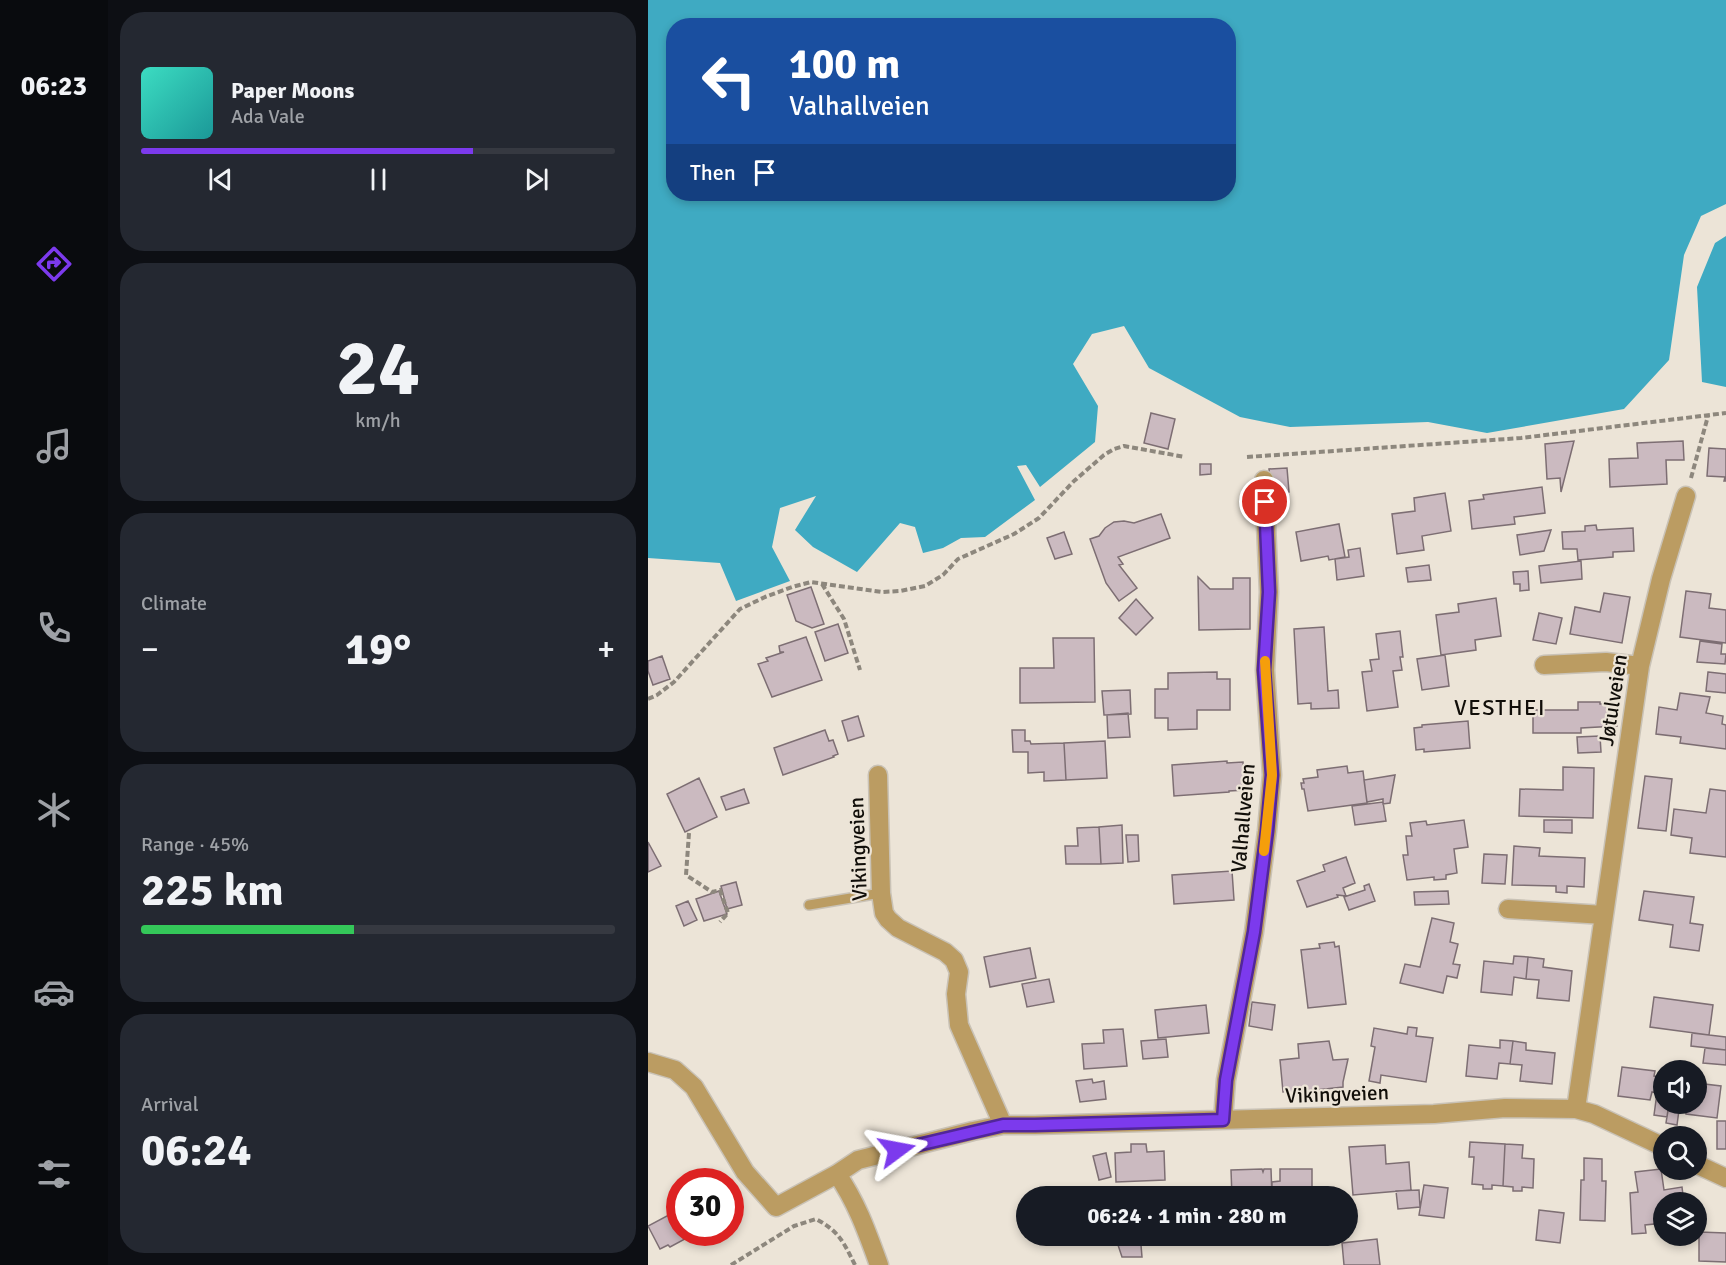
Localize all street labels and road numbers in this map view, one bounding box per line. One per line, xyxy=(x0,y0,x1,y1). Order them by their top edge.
street label: Jøtulveien xyxy=(1593,652,1633,748)
street label: Valhallveien xyxy=(1225,762,1261,874)
street label: Vikingveien xyxy=(843,797,873,901)
street label: Vikingveien xyxy=(1285,1079,1389,1109)

